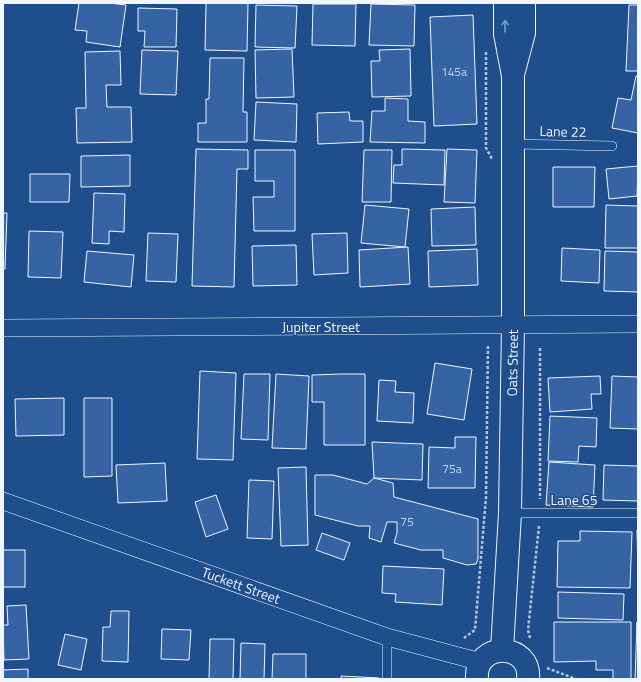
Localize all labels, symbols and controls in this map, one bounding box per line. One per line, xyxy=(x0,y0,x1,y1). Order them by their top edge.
one-way arrow xyxy=(501,20,509,33)
house number: 145a xyxy=(441,62,467,81)
street label: Lane 22 xyxy=(539,120,587,142)
street label: Jupiter Street xyxy=(282,316,360,337)
street label: Oats Street xyxy=(501,329,523,397)
house number: 75a xyxy=(442,459,462,478)
street label: Lane 65 xyxy=(550,489,598,510)
house number: 75 xyxy=(400,512,414,531)
street label: Tuckett Street xyxy=(199,561,283,609)

